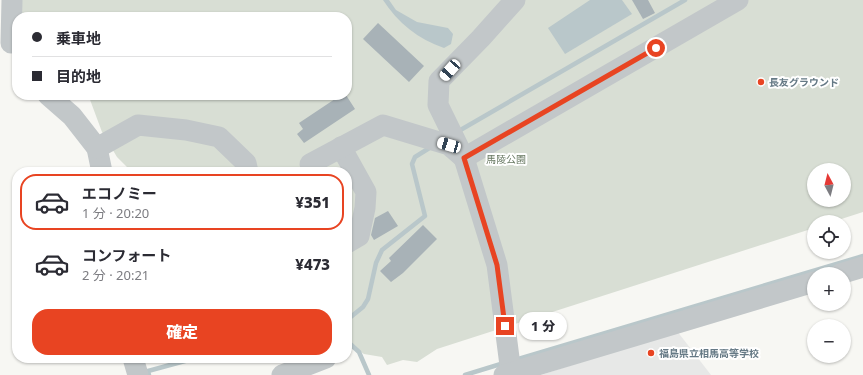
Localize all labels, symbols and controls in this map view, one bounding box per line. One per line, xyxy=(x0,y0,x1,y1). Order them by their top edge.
text: 乗車地 xyxy=(56,28,101,48)
route start xyxy=(647,39,665,57)
car xyxy=(438,57,462,83)
text: 目的地 xyxy=(56,66,101,86)
place label: 長友グラウンド xyxy=(769,75,839,89)
marker: 長友グラウンド xyxy=(756,77,766,87)
car xyxy=(436,136,462,154)
park label: 馬陵公園 xyxy=(486,152,526,166)
north arrow xyxy=(807,163,851,207)
map controls xyxy=(807,163,851,363)
text: エコノミー xyxy=(82,183,157,203)
icon: car xyxy=(34,184,70,220)
text: ¥351 xyxy=(295,192,330,212)
text: 1 分 · 20:20 xyxy=(82,204,149,222)
button: locate xyxy=(807,215,851,259)
text: コンフォート xyxy=(82,245,172,265)
icon: car xyxy=(34,246,70,282)
text: ¥473 xyxy=(295,254,330,274)
text: 2 分 · 20:21 xyxy=(82,266,149,284)
button: + xyxy=(807,267,851,311)
button: 確定 xyxy=(32,309,332,355)
callout: 1 分 xyxy=(519,312,567,340)
route end xyxy=(496,317,514,335)
text: 1 分 xyxy=(531,317,555,335)
button: − xyxy=(807,319,851,363)
place label: 福島県立相馬高等学校 xyxy=(659,346,759,360)
marker: 福島県立相馬高等学校 xyxy=(646,348,656,358)

